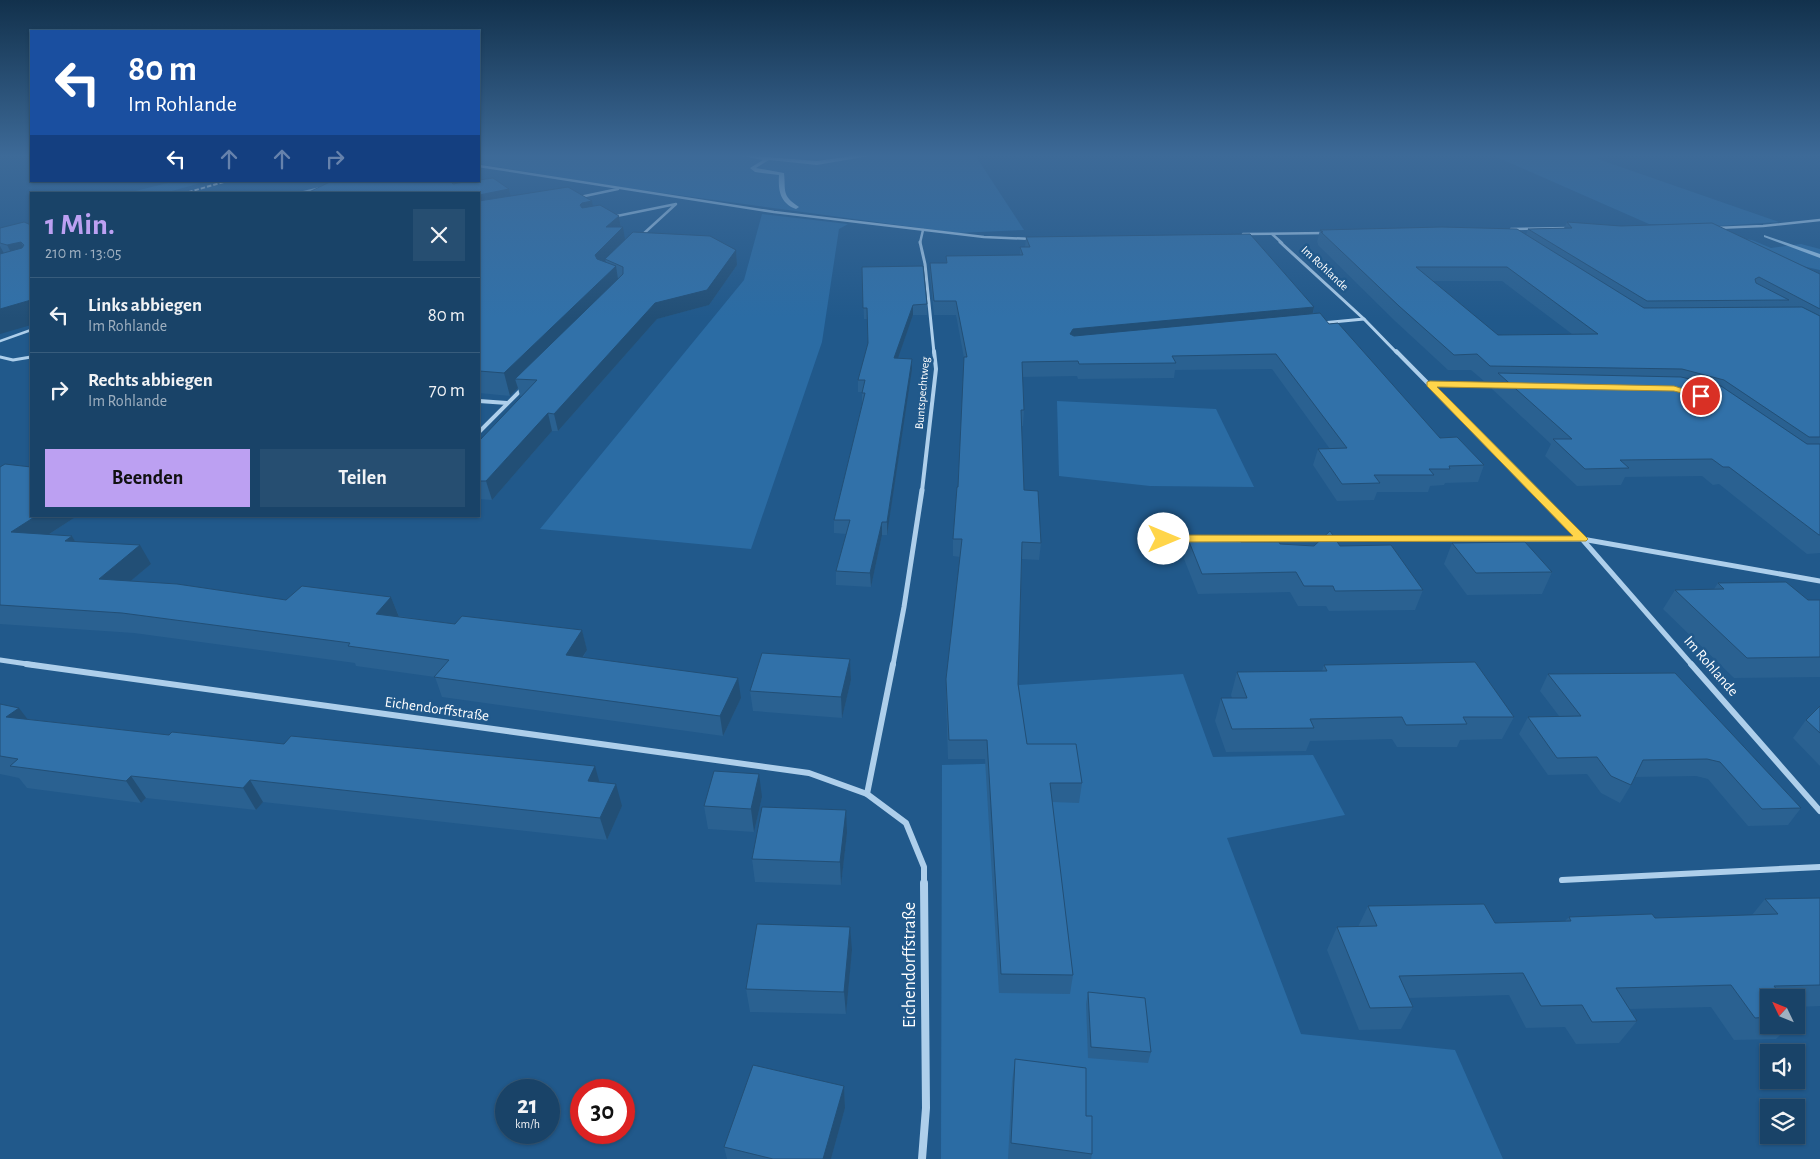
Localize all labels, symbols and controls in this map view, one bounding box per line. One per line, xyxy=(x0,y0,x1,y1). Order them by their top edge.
icon: left xyxy=(45,50,110,115)
text: 80 m xyxy=(128,52,197,87)
text: Im Rohlande xyxy=(128,93,237,115)
icon: left xyxy=(162,145,190,173)
icon: ahead xyxy=(215,145,243,173)
icon: ahead xyxy=(268,145,296,173)
icon: right xyxy=(321,145,349,173)
button: close xyxy=(413,209,465,261)
text: 1 Min. xyxy=(45,210,115,240)
street label: Im Rohlande xyxy=(1299,243,1351,293)
text: 210 m · 13:05 xyxy=(45,245,122,261)
text: Links abbiegen xyxy=(88,296,202,315)
icon: left xyxy=(45,301,73,329)
text: 80 m xyxy=(428,306,465,325)
text: Im Rohlande xyxy=(88,318,167,334)
street label: Buntspechtweg xyxy=(913,356,931,430)
text: Rechts abbiegen xyxy=(88,371,213,390)
pin xyxy=(1680,375,1722,417)
icon: right xyxy=(45,376,73,404)
text: 70 m xyxy=(429,381,465,400)
icon: arrive xyxy=(1687,382,1715,410)
text: Im Rohlande xyxy=(88,393,167,409)
button: Beenden xyxy=(45,449,250,507)
button: Teilen xyxy=(260,449,465,507)
position arrow xyxy=(1137,512,1189,564)
street label: Im Rohlande xyxy=(1681,633,1741,699)
street label: Eichendorffstraße xyxy=(384,694,490,724)
street label: Eichendorffstraße xyxy=(901,902,919,1028)
north arrow xyxy=(1760,989,1805,1034)
map controls xyxy=(1760,989,1805,1144)
button: sound xyxy=(1760,1044,1805,1089)
speed limit sign: 30 xyxy=(570,1079,635,1144)
text: 21 xyxy=(517,1093,538,1118)
button: layers xyxy=(1760,1099,1805,1144)
text: km/h xyxy=(515,1118,540,1130)

